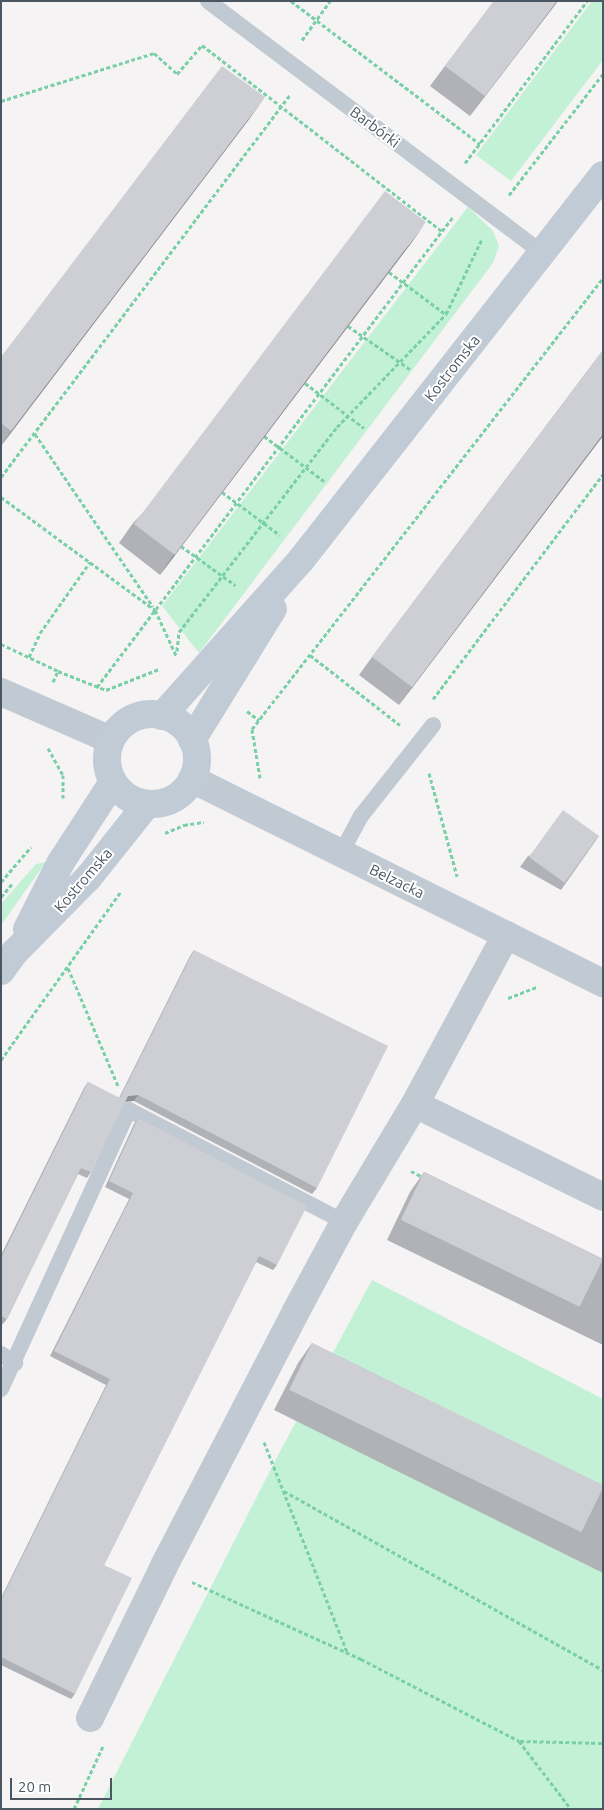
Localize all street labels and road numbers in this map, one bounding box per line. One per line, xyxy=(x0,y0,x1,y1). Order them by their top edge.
street label: Barbórki xyxy=(347,103,403,151)
street label: Kostromska xyxy=(421,331,483,405)
street label: Kostromska xyxy=(50,844,116,916)
street label: Belzacka xyxy=(367,860,427,902)

